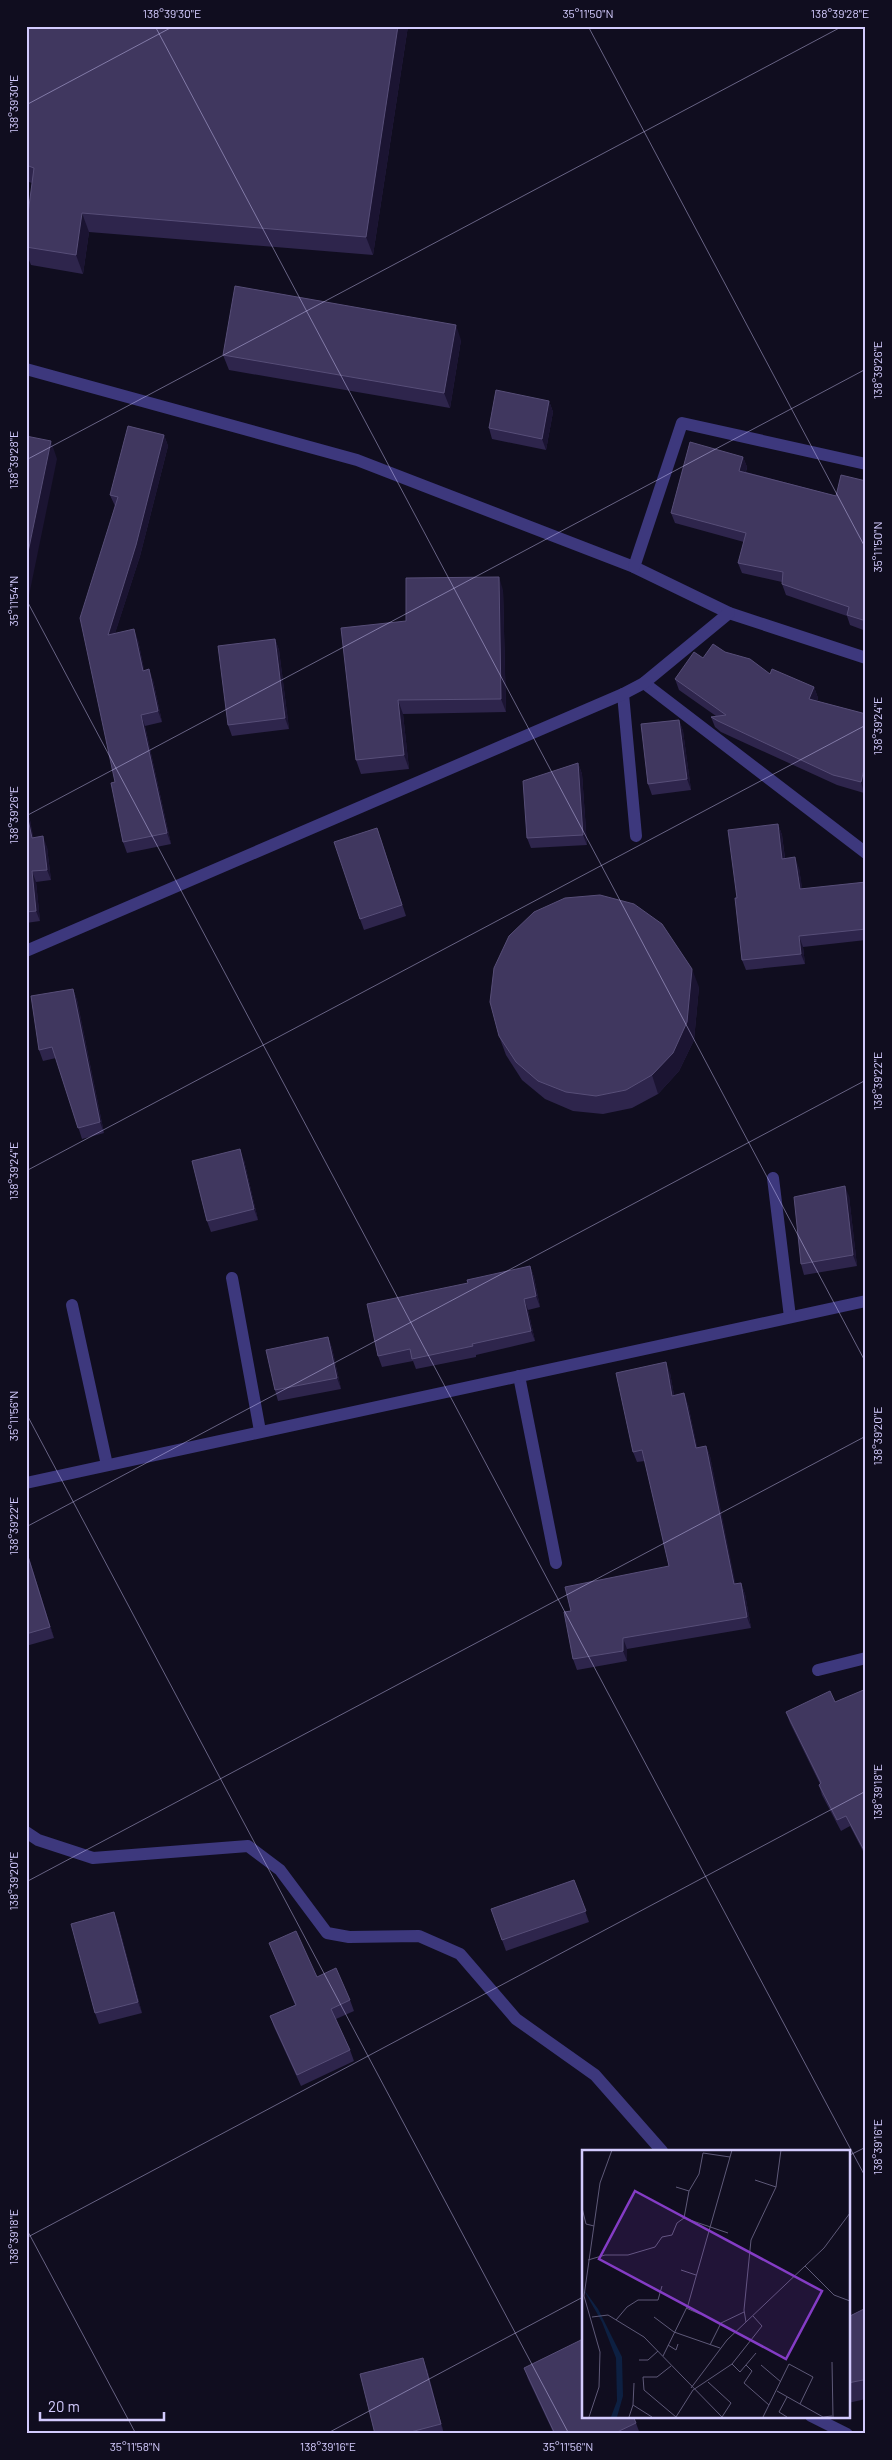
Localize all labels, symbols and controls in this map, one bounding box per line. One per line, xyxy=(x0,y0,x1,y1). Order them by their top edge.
text: 138°39'30"E xyxy=(143,6,201,20)
text: 35°11'50"N xyxy=(562,6,614,20)
text: 138°39'28"E xyxy=(811,6,869,20)
text: 138°39'30"E xyxy=(6,75,20,133)
text: 138°39'26"E xyxy=(870,341,884,399)
text: 138°39'28"E xyxy=(6,431,20,489)
text: 35°11'50"N xyxy=(870,521,884,573)
text: 35°11'54"N xyxy=(6,576,20,626)
text: 138°39'24"E xyxy=(870,697,884,755)
text: 138°39'26"E xyxy=(6,786,20,844)
text: 138°39'22"E xyxy=(870,1052,884,1110)
text: 138°39'24"E xyxy=(6,1142,20,1200)
text: 35°11'56"N xyxy=(6,1391,20,1441)
text: 138°39'20"E xyxy=(870,1407,884,1465)
text: 138°39'22"E xyxy=(6,1497,20,1555)
text: 138°39'18"E xyxy=(870,1764,884,1820)
text: 138°39'20"E xyxy=(6,1852,20,1910)
text: 138°39'16"E xyxy=(870,2119,884,2175)
inset map xyxy=(582,2150,850,2418)
text: 138°39'18"E xyxy=(6,2209,20,2265)
scale bar xyxy=(40,2390,164,2422)
text: 20 m xyxy=(48,2397,80,2415)
text: 35°11'58"N xyxy=(110,2439,160,2453)
text: 138°39'16"E xyxy=(300,2439,356,2453)
text: 35°11'56"N xyxy=(543,2439,593,2453)

